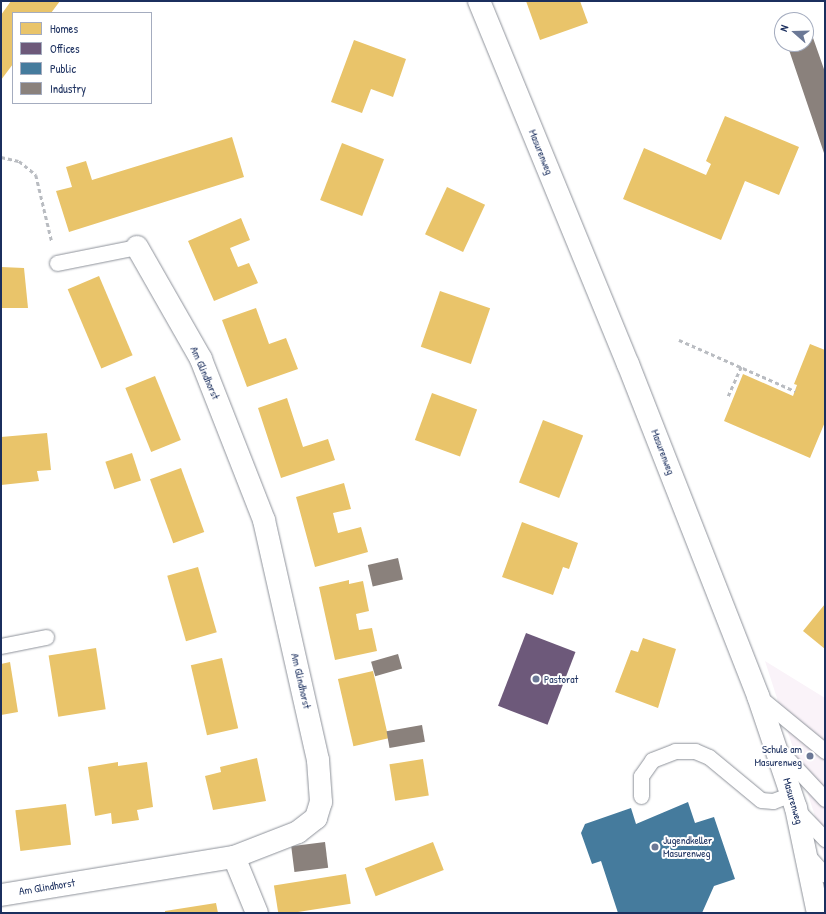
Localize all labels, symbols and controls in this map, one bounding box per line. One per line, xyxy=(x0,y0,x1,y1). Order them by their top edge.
legend xyxy=(12,12,152,104)
north arrow xyxy=(774,12,814,52)
text: Homes xyxy=(50,20,78,37)
text: N xyxy=(776,23,791,33)
text: Offices xyxy=(50,40,80,57)
text: Public xyxy=(50,60,76,77)
text: Industry xyxy=(50,80,86,97)
street label: Masurenweg xyxy=(526,128,556,176)
street label: Am Glindhorst xyxy=(187,344,223,402)
street label: Masurenweg xyxy=(648,427,678,477)
street label: Am Glindhorst xyxy=(288,652,314,710)
place label: Pastorat xyxy=(544,672,578,686)
marker: Pastorat xyxy=(531,674,541,684)
place label: Schule am Masurenweg xyxy=(755,743,802,769)
marker: Schule am Masurenweg xyxy=(805,751,815,761)
street label: Masurenweg xyxy=(780,776,806,826)
place label: Jugendkeller Masurenweg xyxy=(663,834,712,860)
marker: Jugendkeller Masurenweg xyxy=(650,842,660,852)
street label: Am Glindhorst xyxy=(18,876,76,898)

